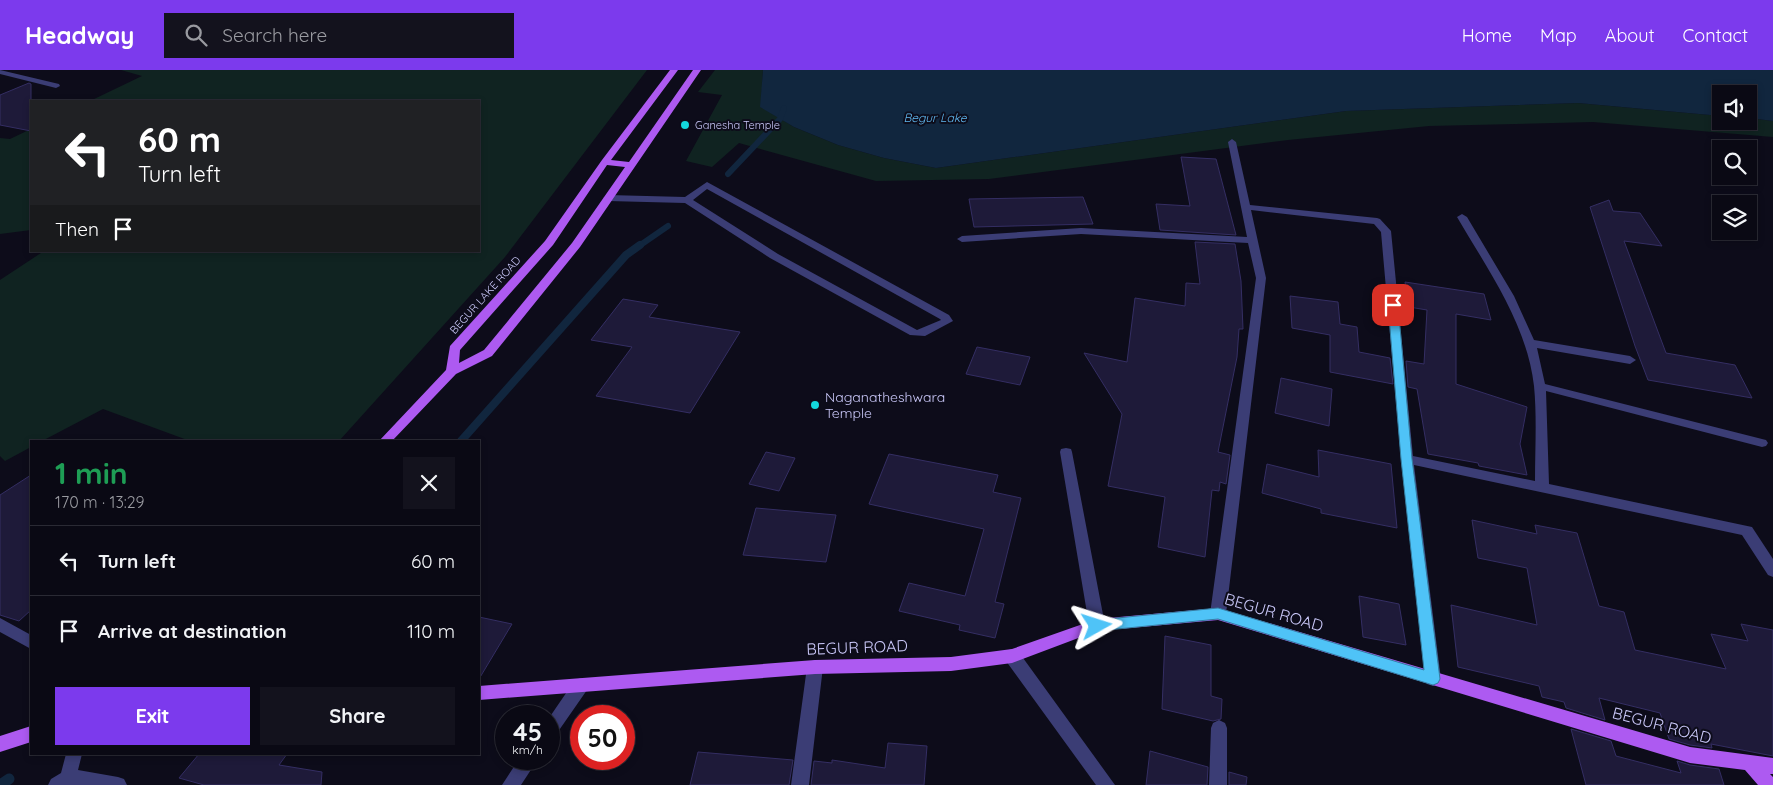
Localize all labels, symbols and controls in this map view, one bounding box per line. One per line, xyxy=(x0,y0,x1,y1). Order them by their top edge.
search box xyxy=(164,13,514,58)
text: Headway xyxy=(25,20,134,50)
icon: search xyxy=(182,21,210,49)
text: Search here xyxy=(222,23,327,47)
text: Home xyxy=(1462,24,1512,47)
text: Map xyxy=(1540,24,1577,47)
text: About xyxy=(1605,24,1655,47)
text: Contact xyxy=(1683,24,1748,47)
map controls xyxy=(1712,85,1757,240)
button: sound xyxy=(1712,85,1757,130)
water label: Begur Lake xyxy=(903,110,968,125)
text: 60 m xyxy=(138,117,221,161)
place label: Ganesha Temple xyxy=(695,118,780,132)
marker: Ganesha Temple xyxy=(679,119,691,131)
icon: left xyxy=(55,120,120,185)
button: search xyxy=(1712,140,1757,185)
text: Turn left xyxy=(138,160,221,188)
button: layers xyxy=(1712,195,1757,240)
icon: arrive xyxy=(109,215,137,243)
text: Then xyxy=(55,217,99,241)
street label: BEGUR LAKE ROAD xyxy=(446,253,524,337)
pin xyxy=(1372,284,1414,326)
icon: arrive xyxy=(1379,291,1407,319)
place label: Naganatheshwara Temple xyxy=(825,388,945,422)
marker: Naganatheshwara Temple xyxy=(809,399,821,411)
text: 1 min xyxy=(55,454,128,492)
button: close xyxy=(403,457,455,509)
text: 170 m · 13:29 xyxy=(55,492,145,512)
icon: left xyxy=(55,547,83,575)
text: Turn left xyxy=(98,549,176,573)
text: 60 m xyxy=(411,549,455,573)
street label: BEGUR ROAD xyxy=(1222,588,1326,636)
position arrow xyxy=(1070,599,1122,651)
icon: arrive xyxy=(55,617,83,645)
text: Arrive at destination xyxy=(98,619,287,643)
text: 110 m xyxy=(407,619,455,643)
street label: BEGUR ROAD xyxy=(806,635,908,659)
button: Exit xyxy=(55,687,250,745)
button: Share xyxy=(260,687,455,745)
street label: BEGUR ROAD xyxy=(1610,702,1714,748)
speed limit sign: 50 xyxy=(570,705,635,770)
text: 45 xyxy=(513,716,542,747)
text: km/h xyxy=(512,742,543,757)

